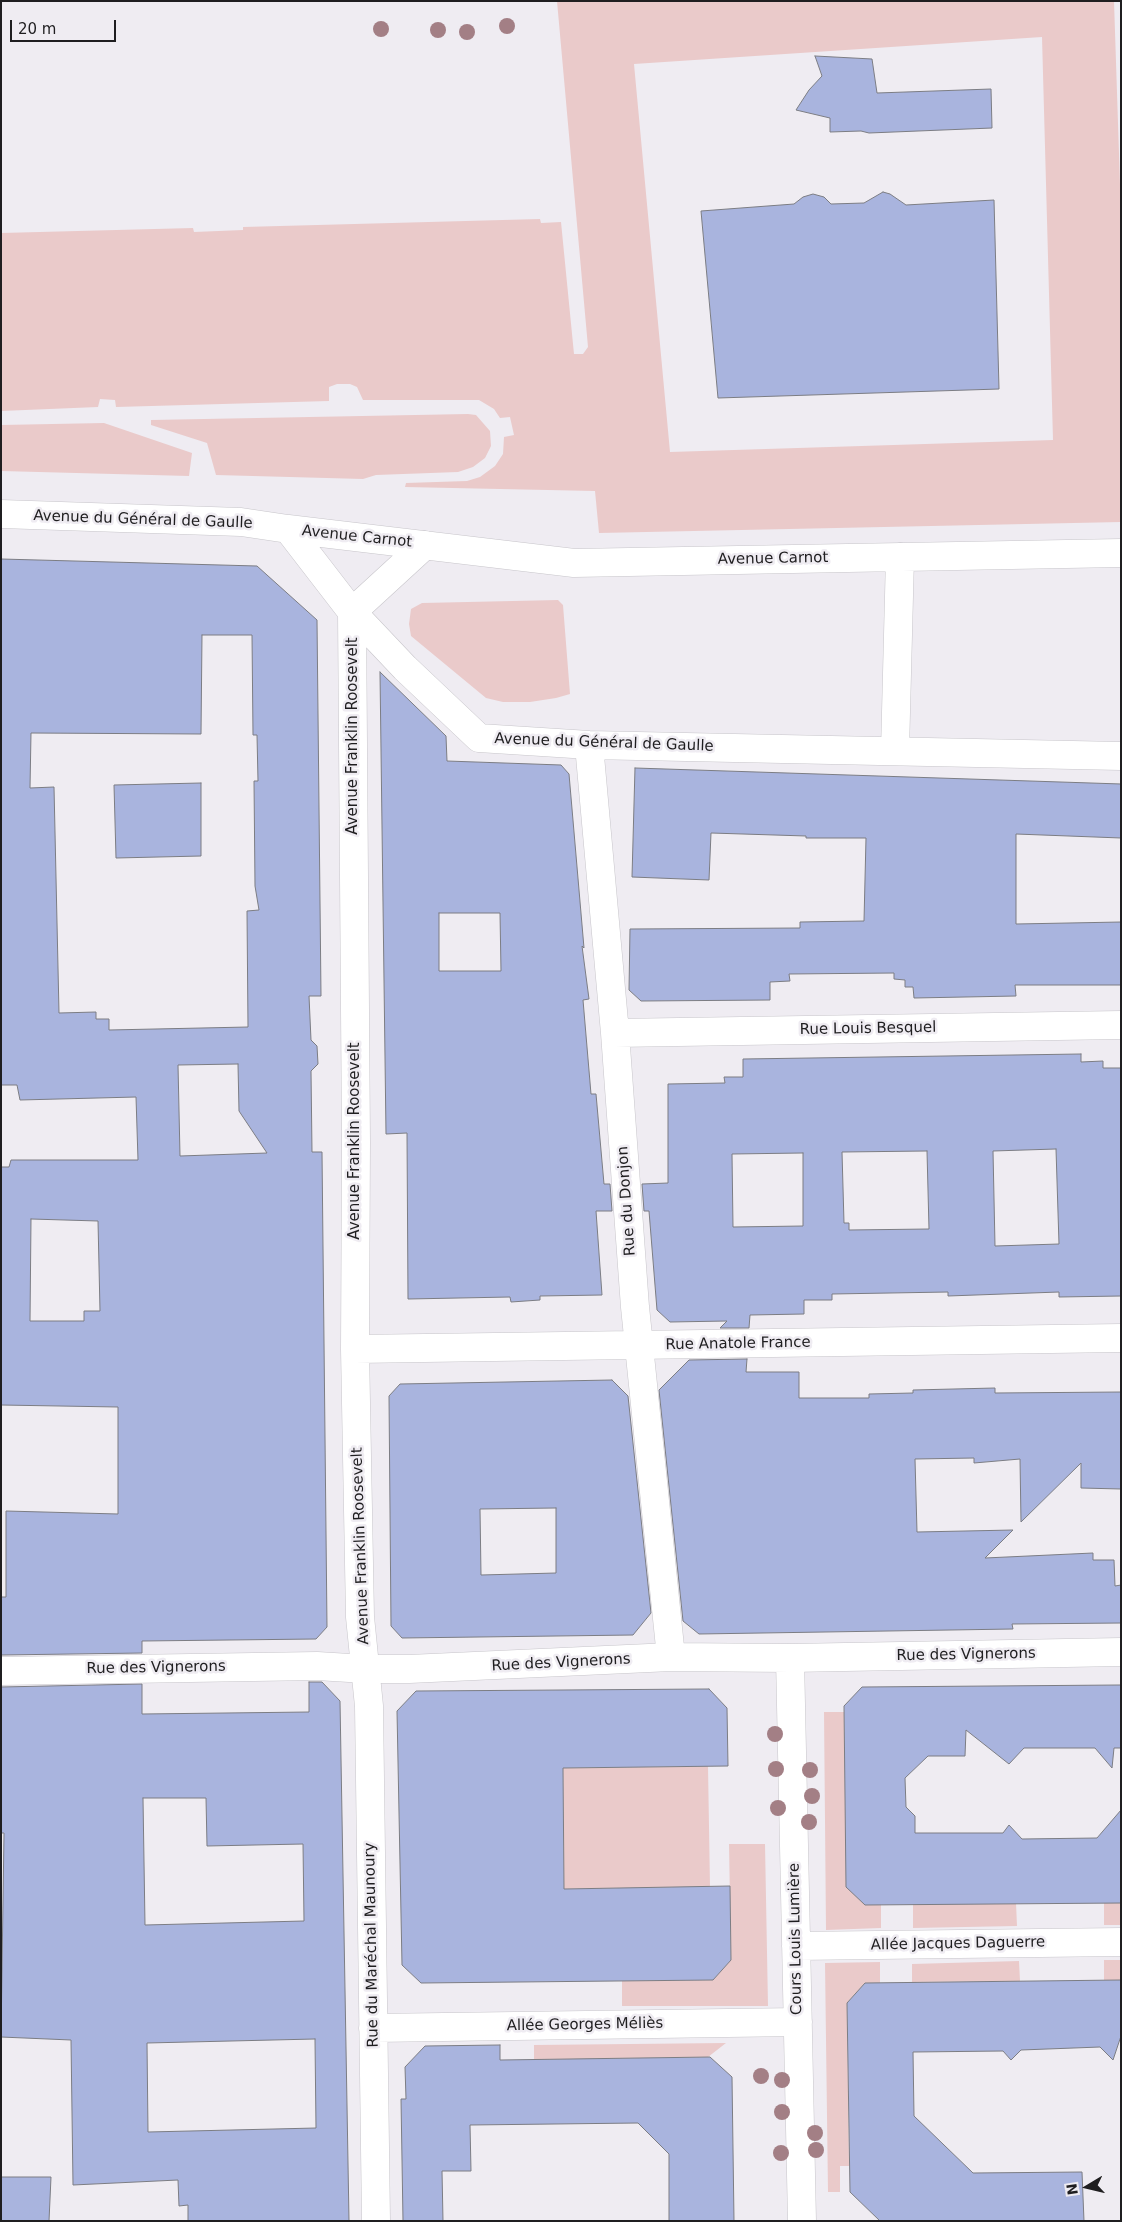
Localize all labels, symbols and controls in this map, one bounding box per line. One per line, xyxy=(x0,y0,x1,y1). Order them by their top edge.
scale bar xyxy=(12,10,119,42)
text: 20 m xyxy=(18,20,56,38)
street label: Avenue du Général de Gaulle xyxy=(33,507,253,533)
street label: Avenue Carnot xyxy=(301,522,413,552)
street label: Avenue Carnot xyxy=(718,549,828,569)
street label: Avenue Franklin Roosevelt xyxy=(344,637,362,835)
street label: Avenue du Général de Gaulle xyxy=(494,730,714,756)
street label: Rue Louis Besquel xyxy=(800,1019,936,1039)
street label: Avenue Franklin Roosevelt xyxy=(346,1042,364,1240)
street label: Rue du Donjon xyxy=(614,1145,640,1257)
street label: Rue Anatole France xyxy=(665,1334,811,1354)
street label: Avenue Franklin Roosevelt xyxy=(349,1447,373,1645)
street label: Rue des Vignerons xyxy=(896,1645,1036,1665)
street label: Rue des Vignerons xyxy=(491,1650,631,1676)
street label: Rue des Vignerons xyxy=(86,1658,226,1678)
street label: Rue du Maréchal Maunoury xyxy=(361,1842,383,2048)
street label: Cours Louis Lumière xyxy=(786,1863,806,2015)
street label: Allée Jacques Daguerre xyxy=(871,1933,1045,1955)
street label: Allée Georges Méliès xyxy=(507,2015,663,2035)
north arrow xyxy=(1062,2162,1112,2212)
text: N xyxy=(1063,2182,1081,2196)

